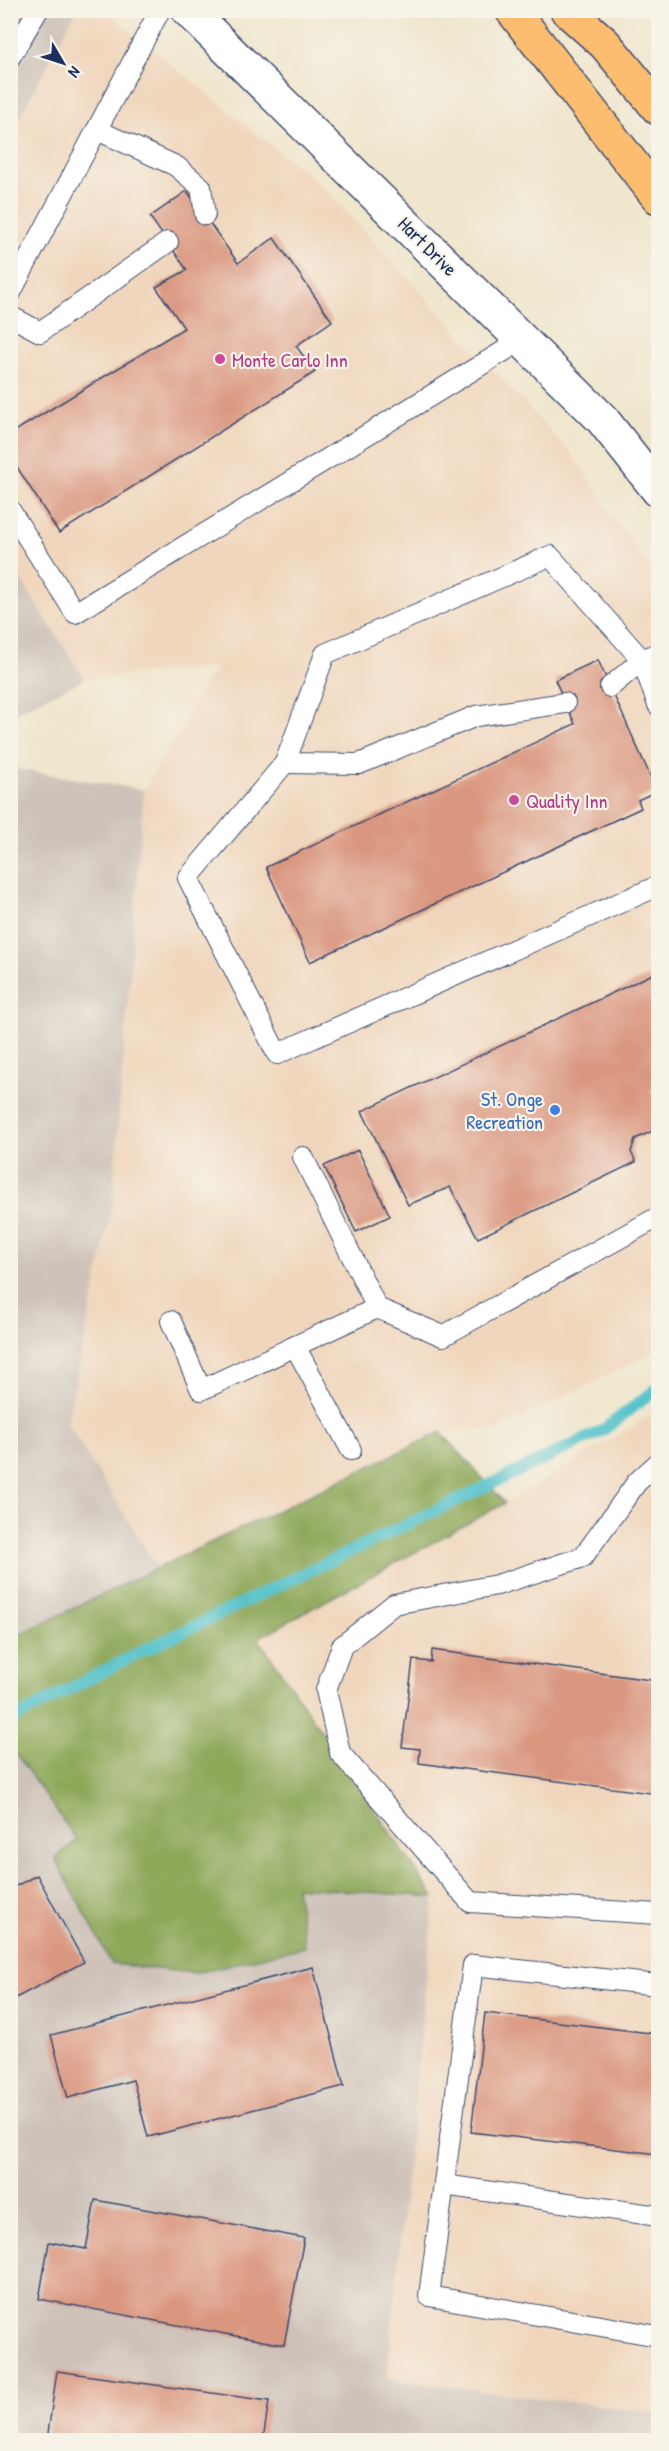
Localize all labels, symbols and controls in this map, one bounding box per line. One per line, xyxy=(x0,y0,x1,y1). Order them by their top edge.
north arrow xyxy=(33,33,93,93)
text: N xyxy=(63,62,86,83)
street label: Hart Drive xyxy=(392,210,464,282)
place label: Monte Carlo Inn xyxy=(232,346,348,373)
marker: Monte Carlo Inn xyxy=(213,352,227,366)
place label: Quality Inn xyxy=(526,787,607,814)
marker: Quality Inn xyxy=(507,793,521,807)
place label: St. Onge Recreation xyxy=(466,1085,543,1135)
marker: St. Onge Recreation xyxy=(548,1103,562,1117)

